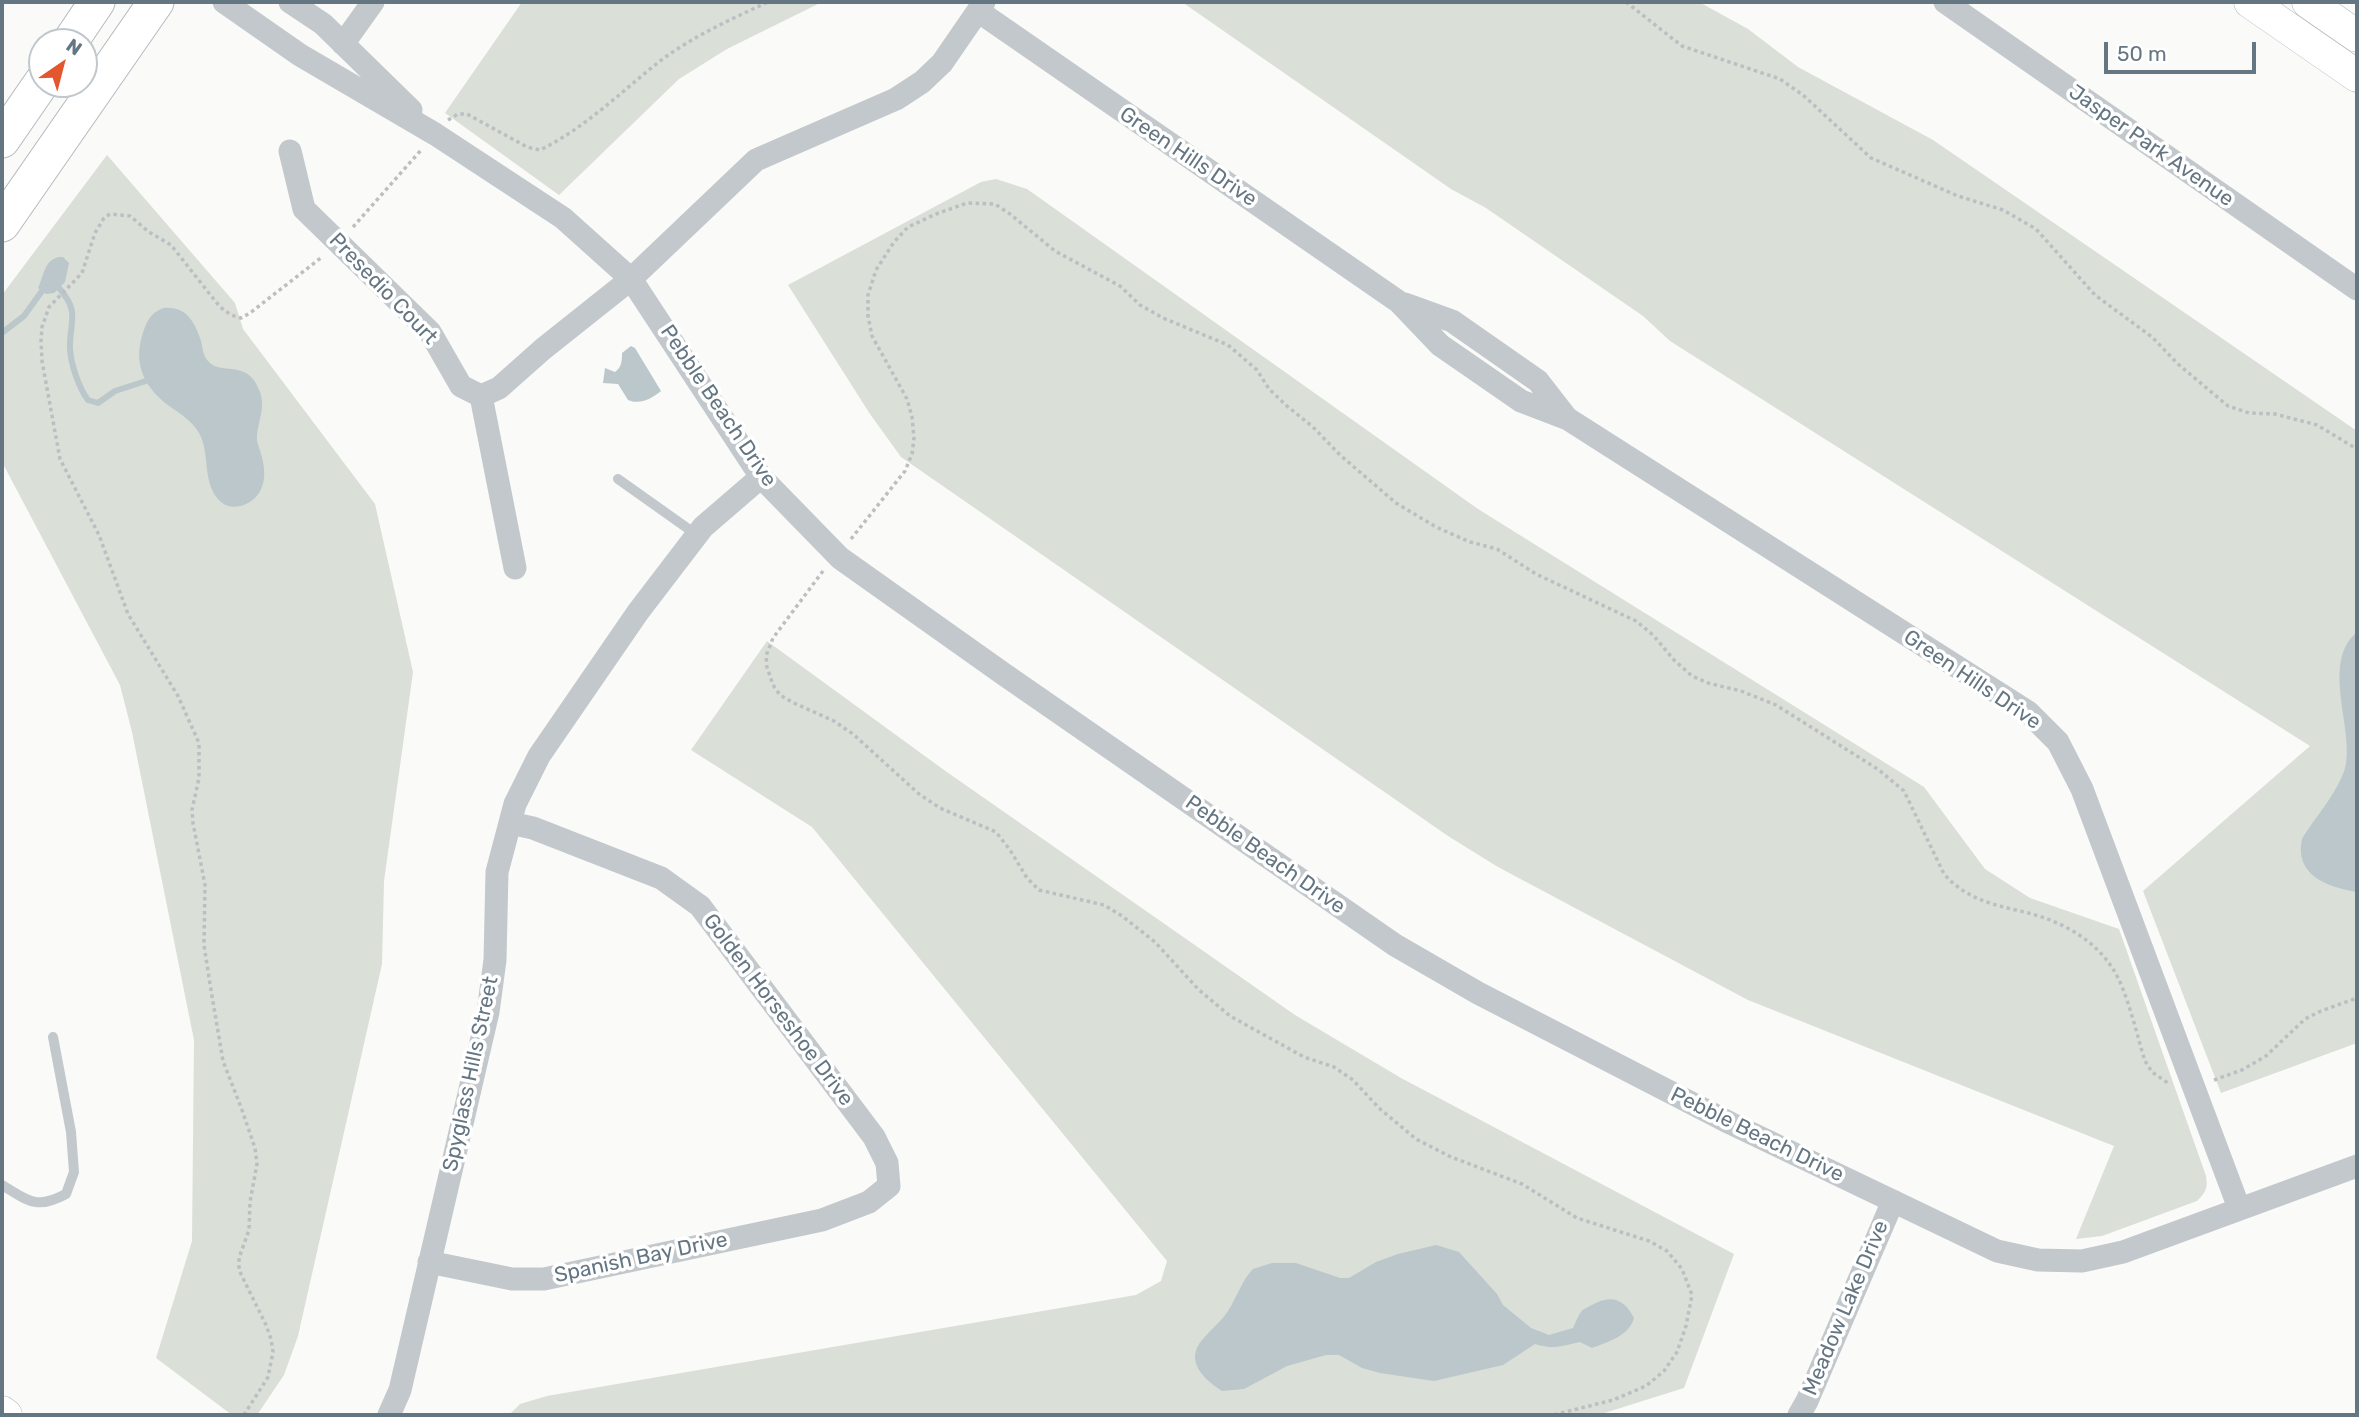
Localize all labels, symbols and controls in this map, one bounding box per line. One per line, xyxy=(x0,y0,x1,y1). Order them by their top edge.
north arrow xyxy=(28,28,98,98)
scale bar xyxy=(2107,28,2259,72)
text: N xyxy=(62,34,86,60)
text: 50 m xyxy=(2117,41,2167,66)
street label: Jasper Park Avenue xyxy=(2064,80,2238,212)
street label: Green Hills Drive xyxy=(1115,102,1261,212)
street label: Presedio Court xyxy=(324,228,442,350)
street label: Pebble Beach Drive xyxy=(655,320,781,492)
street label: Green Hills Drive xyxy=(1899,625,2045,735)
street label: Pebble Beach Drive xyxy=(1180,790,1350,920)
street label: Golden Horseshoe Drive xyxy=(698,909,858,1111)
street label: Spyglass Hills Street xyxy=(438,974,504,1174)
street label: Pebble Beach Drive xyxy=(1666,1082,1848,1188)
street label: Meadow Lake Drive xyxy=(1798,1217,1894,1399)
street label: Spanish Bay Drive xyxy=(552,1227,730,1289)

